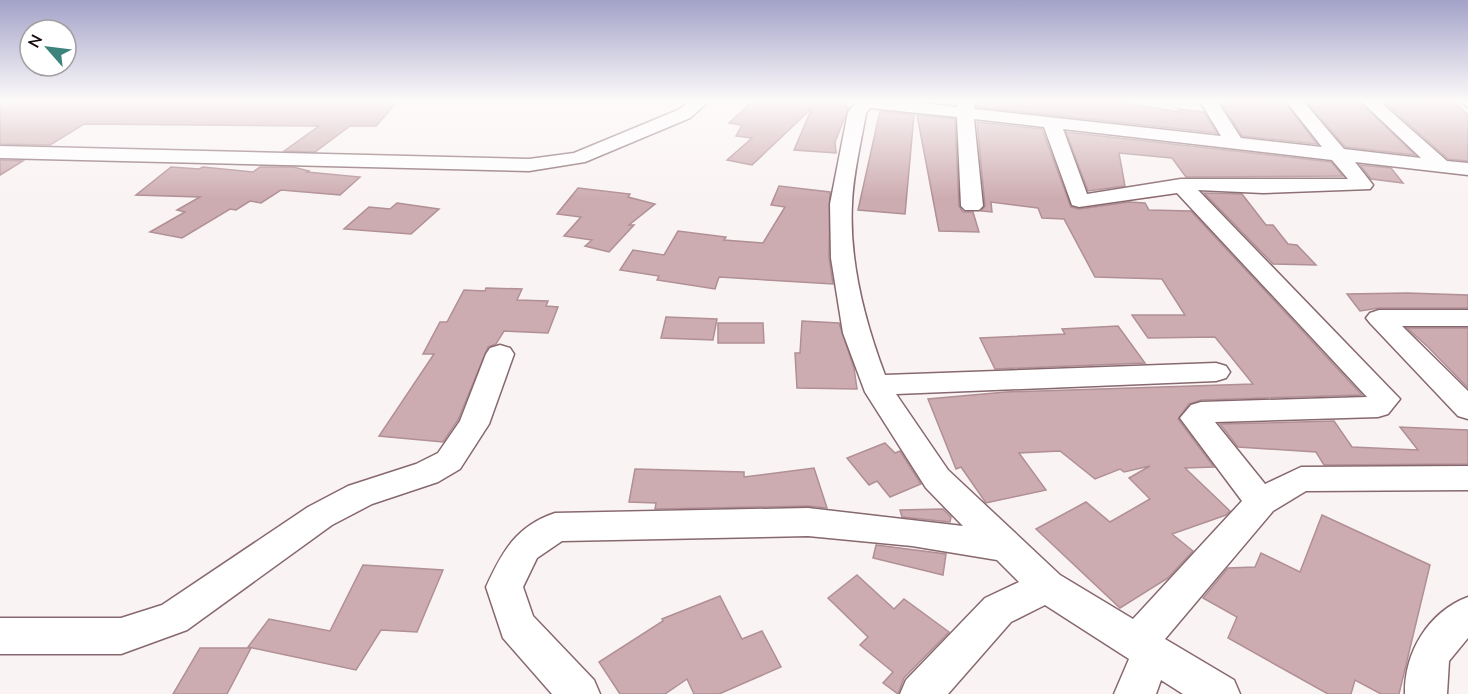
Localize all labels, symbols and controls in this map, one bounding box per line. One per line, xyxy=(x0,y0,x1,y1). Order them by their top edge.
north arrow xyxy=(18,18,78,78)
text: N xyxy=(23,31,48,52)

